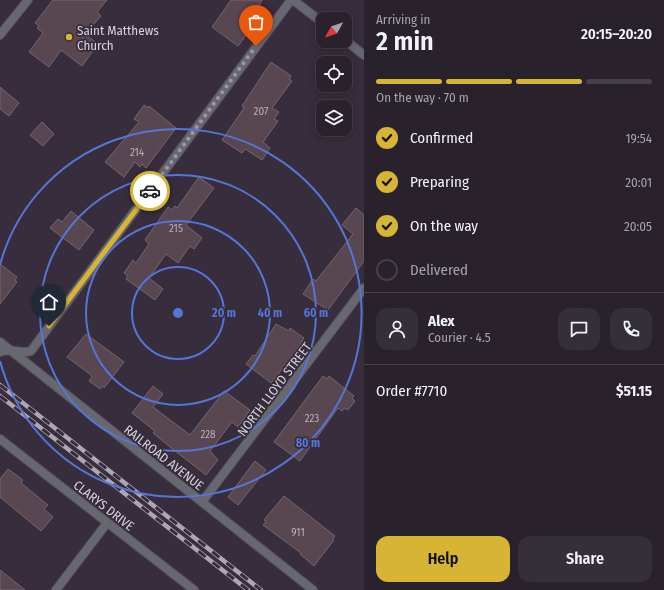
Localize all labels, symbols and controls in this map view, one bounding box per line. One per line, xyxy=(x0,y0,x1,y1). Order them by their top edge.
pin xyxy=(239,5,273,46)
icon: bag xyxy=(245,11,267,33)
north arrow xyxy=(316,12,352,48)
map controls xyxy=(316,12,352,136)
text: Arriving in xyxy=(376,12,430,27)
place label: Saint Matthews Church xyxy=(77,23,159,53)
text: 20:15–20:20 xyxy=(581,25,652,43)
text: 2 min xyxy=(376,26,434,57)
marker: Saint Matthews Church xyxy=(64,32,74,42)
button: locate xyxy=(316,56,352,92)
text: On the way · 70 m xyxy=(376,90,469,105)
button: layers xyxy=(316,100,352,136)
house number: 207 xyxy=(254,105,269,118)
icon: check xyxy=(376,127,398,149)
text: Confirmed xyxy=(410,129,473,147)
text: 19:54 xyxy=(626,131,652,146)
house number: 214 xyxy=(130,146,145,159)
courier xyxy=(130,171,170,211)
icon: check xyxy=(376,171,398,193)
text: Preparing xyxy=(410,173,469,191)
text: 20:01 xyxy=(625,175,652,190)
icon: car xyxy=(139,180,161,202)
icon: check xyxy=(376,215,398,237)
text: On the way xyxy=(410,217,478,235)
text: 20:05 xyxy=(624,219,652,234)
house number: 215 xyxy=(169,222,183,235)
text: Delivered xyxy=(410,261,468,279)
pin xyxy=(32,285,66,326)
icon: home xyxy=(38,291,60,313)
centre of rings xyxy=(171,306,185,320)
text: 20 m xyxy=(211,306,236,320)
text: 40 m xyxy=(258,306,282,320)
text: 60 m xyxy=(304,306,328,320)
button: person xyxy=(376,308,418,350)
button: chat xyxy=(558,308,600,350)
button: phone xyxy=(610,308,652,350)
text: Alex xyxy=(428,312,455,330)
text: Courier · 4.5 xyxy=(428,330,491,345)
street label: NORTH LLOYD STREET xyxy=(234,340,314,439)
text: Order #7710 xyxy=(376,382,447,400)
text: $51.15 xyxy=(616,382,652,400)
house number: 223 xyxy=(305,412,319,425)
street label: RAILROAD AVENUE xyxy=(121,422,206,493)
house number: 228 xyxy=(200,428,216,441)
text: 80 m xyxy=(296,436,320,450)
street label: CLARYS DRIVE xyxy=(71,477,137,534)
house number: 911 xyxy=(291,526,305,539)
button: Help xyxy=(376,536,510,582)
button: Share xyxy=(518,536,652,582)

